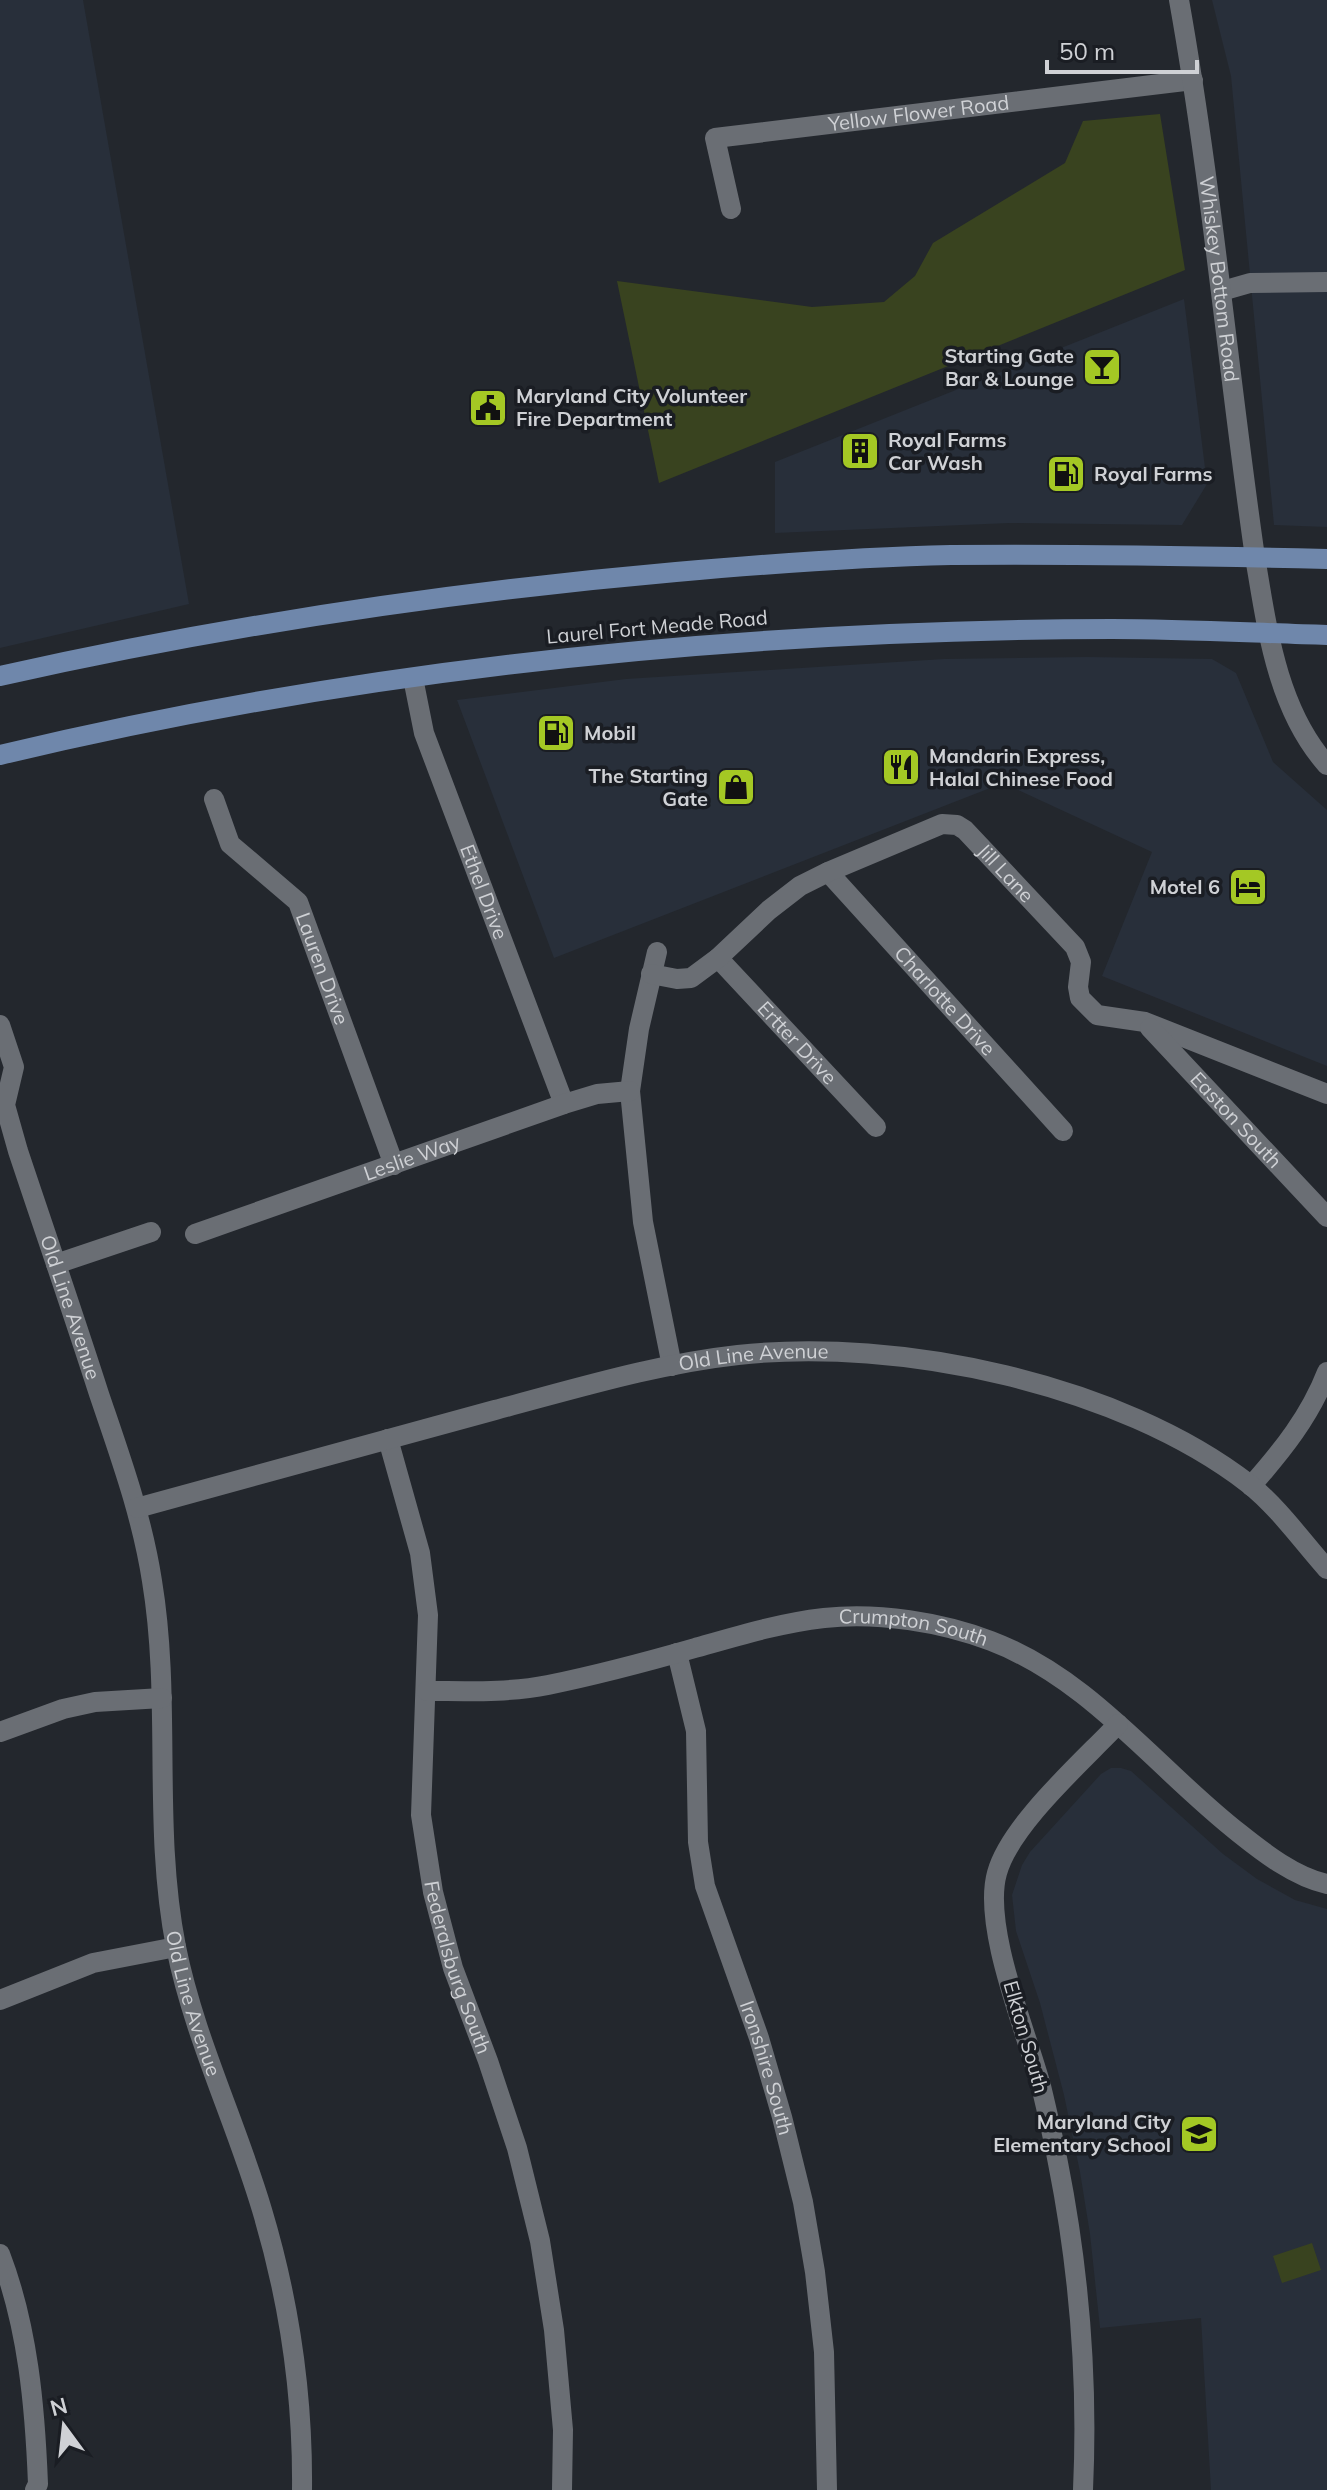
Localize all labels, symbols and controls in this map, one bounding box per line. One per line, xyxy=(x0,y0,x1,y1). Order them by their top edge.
scale bar xyxy=(1047,24,1197,74)
text: 50 m xyxy=(1059,36,1115,66)
street label: Yellow Flower Road xyxy=(826,89,1010,136)
street label: Whiskey Bottom Road xyxy=(1194,175,1245,383)
place label: Starting Gate Bar & Lounge xyxy=(944,343,1074,391)
bar icon: Starting Gate Bar & Lounge xyxy=(1081,346,1123,388)
place label: Maryland City Volunteer Fire Department xyxy=(516,383,747,431)
public building icon: Maryland City Volunteer Fire Department xyxy=(467,387,509,429)
place label: Royal Farms Car Wash xyxy=(888,427,1006,475)
building icon: Royal Farms Car Wash xyxy=(839,430,881,472)
fuel station icon: Royal Farms xyxy=(1045,453,1087,495)
place label: Royal Farms xyxy=(1094,461,1212,486)
street label: Laurel Fort Meade Road xyxy=(545,604,769,649)
fuel station icon: Mobil xyxy=(535,712,577,754)
place label: Mobil xyxy=(584,720,636,745)
place label: Mandarin Express, Halal Chinese Food xyxy=(929,743,1113,791)
restaurant icon: Mandarin Express, Halal Chinese Food xyxy=(880,746,922,788)
place label: The Starting Gate xyxy=(589,763,708,811)
shop icon: The Starting Gate xyxy=(715,766,757,808)
street label: Jill Lane xyxy=(972,838,1040,907)
street label: Ethel Drive xyxy=(455,841,514,943)
hotel icon: Motel 6 xyxy=(1227,866,1269,908)
place label: Motel 6 xyxy=(1150,874,1220,899)
street label: Lauren Drive xyxy=(291,909,355,1028)
street label: Charlotte Drive xyxy=(889,941,1001,1060)
street label: Ertter Drive xyxy=(753,996,843,1089)
street label: Easton South xyxy=(1185,1066,1288,1173)
street label: Leslie Way xyxy=(360,1128,464,1186)
street label: Old Line Avenue xyxy=(35,1232,106,1383)
street label: Old Line Avenue xyxy=(676,1338,829,1376)
street label: Crumpton South xyxy=(838,1603,992,1651)
street label: Federalsburg South xyxy=(419,1879,497,2057)
street label: Old Line Avenue xyxy=(161,1928,227,2079)
street label: Elkton South xyxy=(998,1978,1054,2096)
street label: Ironshire South xyxy=(735,1997,799,2138)
place label: Maryland City Elementary School xyxy=(993,2109,1171,2157)
school or university icon: Maryland City Elementary School xyxy=(1178,2113,1220,2155)
north arrow xyxy=(24,2386,104,2466)
text: N xyxy=(47,2391,70,2422)

